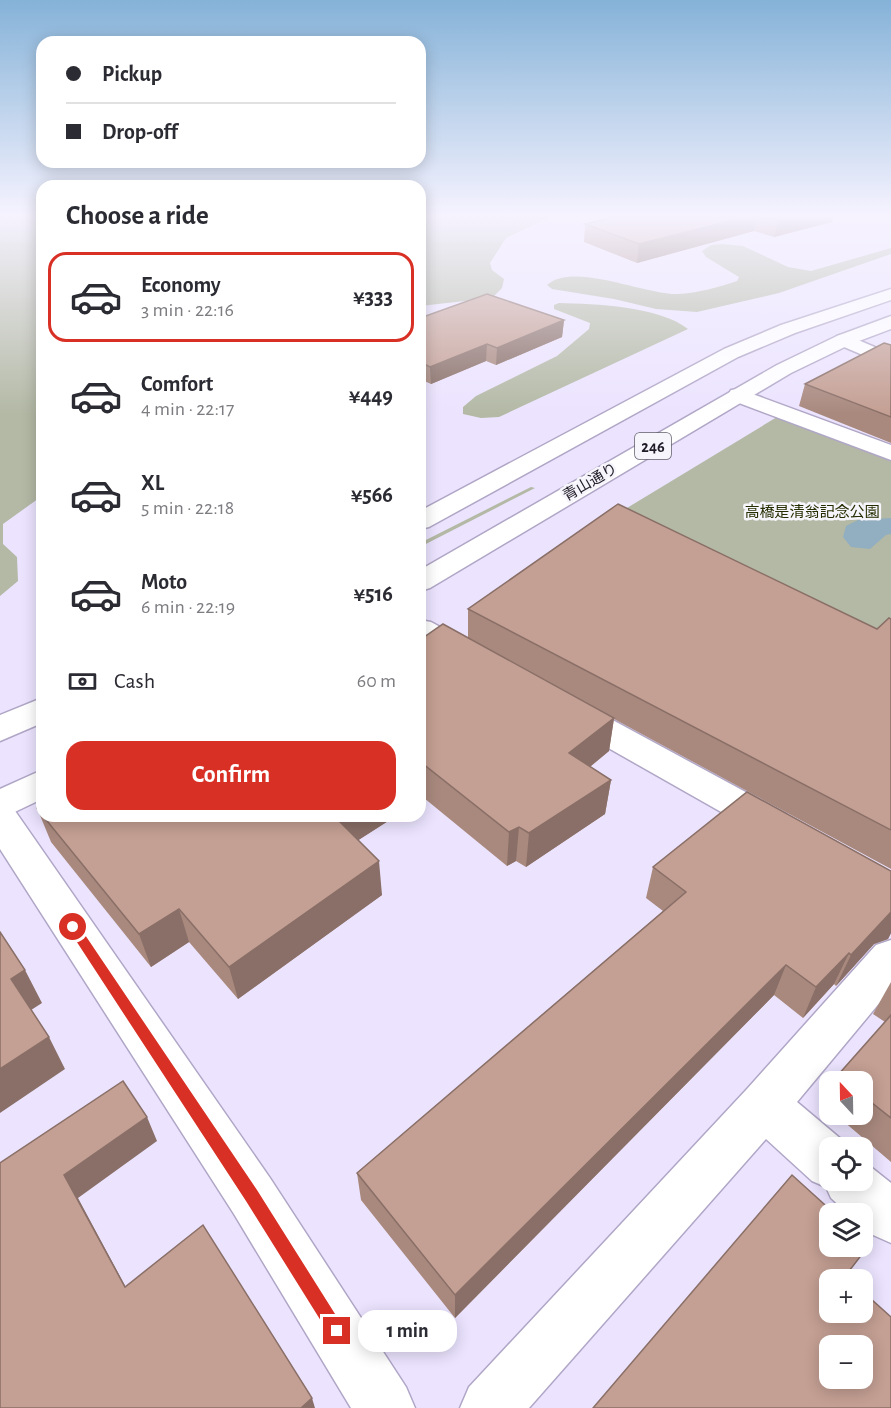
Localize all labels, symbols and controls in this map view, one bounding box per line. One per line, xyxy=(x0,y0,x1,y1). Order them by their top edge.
text: Pickup xyxy=(102,63,162,85)
text: Drop-off xyxy=(102,121,178,143)
text: Choose a ride xyxy=(66,202,209,229)
icon: car xyxy=(69,270,123,324)
text: Economy xyxy=(141,274,221,296)
text: ¥333 xyxy=(353,286,393,308)
text: 3 min · 22:16 xyxy=(141,300,234,320)
icon: car xyxy=(69,369,123,423)
text: Comfort xyxy=(141,373,213,395)
text: ¥449 xyxy=(349,385,393,407)
text: 4 min · 22:17 xyxy=(141,399,234,419)
road number: 246 xyxy=(635,433,671,459)
street label: 青山通り xyxy=(560,460,620,504)
icon: car xyxy=(69,468,123,522)
text: XL xyxy=(141,472,164,494)
text: ¥566 xyxy=(351,484,393,506)
text: 5 min · 22:18 xyxy=(141,498,234,518)
park label: 高橋是清翁記念公園 xyxy=(744,504,880,520)
icon: car xyxy=(69,567,123,621)
text: Moto xyxy=(141,571,187,593)
text: ¥516 xyxy=(353,583,393,605)
text: 6 min · 22:19 xyxy=(141,597,235,617)
icon: cash xyxy=(66,665,99,698)
text: Cash xyxy=(114,670,155,692)
text: 60 m xyxy=(357,671,396,691)
button: Confirm xyxy=(66,741,396,810)
route start xyxy=(59,913,86,940)
north arrow xyxy=(819,1071,873,1125)
map controls xyxy=(819,1071,873,1389)
button: locate xyxy=(819,1137,873,1191)
button: layers xyxy=(819,1203,873,1257)
button: + xyxy=(819,1269,873,1323)
callout: 1 min xyxy=(358,1310,457,1352)
route end xyxy=(323,1317,350,1344)
text: 1 min xyxy=(386,1321,429,1341)
button: − xyxy=(819,1335,873,1389)

